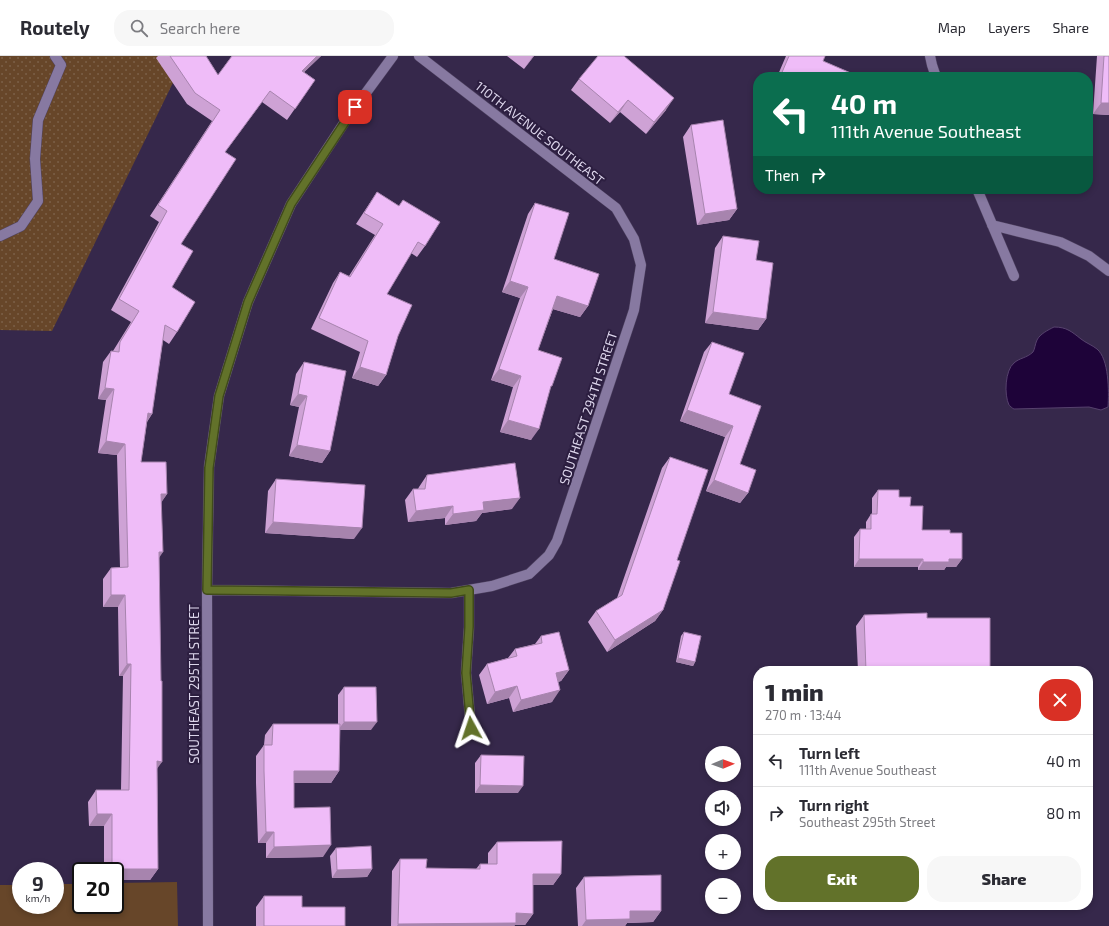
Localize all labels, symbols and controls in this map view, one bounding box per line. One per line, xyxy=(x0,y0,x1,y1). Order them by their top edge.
search box xyxy=(114,10,394,46)
text: Routely xyxy=(20,16,90,39)
icon: search xyxy=(128,17,150,39)
text: Search here xyxy=(160,19,240,37)
text: Map xyxy=(938,19,966,36)
text: Layers xyxy=(988,19,1030,36)
text: Share xyxy=(1052,19,1089,36)
street label: 110TH AVENUE SOUTHEAST xyxy=(472,78,608,189)
text: 40 m xyxy=(831,86,897,120)
icon: left xyxy=(765,88,817,140)
pin xyxy=(338,90,372,124)
icon: arrive xyxy=(344,96,366,118)
text: 111th Avenue Southeast xyxy=(831,120,1021,142)
icon: right xyxy=(807,164,829,186)
text: Then xyxy=(765,166,799,184)
street label: SOUTHEAST 294TH STREET xyxy=(556,329,621,487)
street label: SOUTHEAST 295TH STREET xyxy=(186,604,202,764)
text: 1 min xyxy=(765,677,824,706)
button: close xyxy=(1039,679,1081,721)
position arrow xyxy=(450,707,492,749)
text: 270 m · 13:44 xyxy=(765,707,841,723)
text: Turn left xyxy=(799,744,860,762)
north arrow xyxy=(705,746,741,782)
map controls xyxy=(705,746,741,914)
icon: left xyxy=(765,750,787,772)
text: 40 m xyxy=(1046,752,1081,770)
text: 111th Avenue Southeast xyxy=(799,762,936,778)
button: sound xyxy=(705,790,741,826)
text: Turn right xyxy=(799,796,869,814)
icon: right xyxy=(765,802,787,824)
text: 80 m xyxy=(1046,804,1081,822)
text: Southeast 295th Street xyxy=(799,814,935,830)
button: + xyxy=(705,834,741,870)
button: Exit xyxy=(765,856,919,902)
button: Share xyxy=(927,856,1081,902)
speed limit sign: 20 xyxy=(72,862,124,914)
text: 9 xyxy=(32,871,44,895)
button: − xyxy=(705,878,741,914)
text: km/h xyxy=(26,892,50,904)

